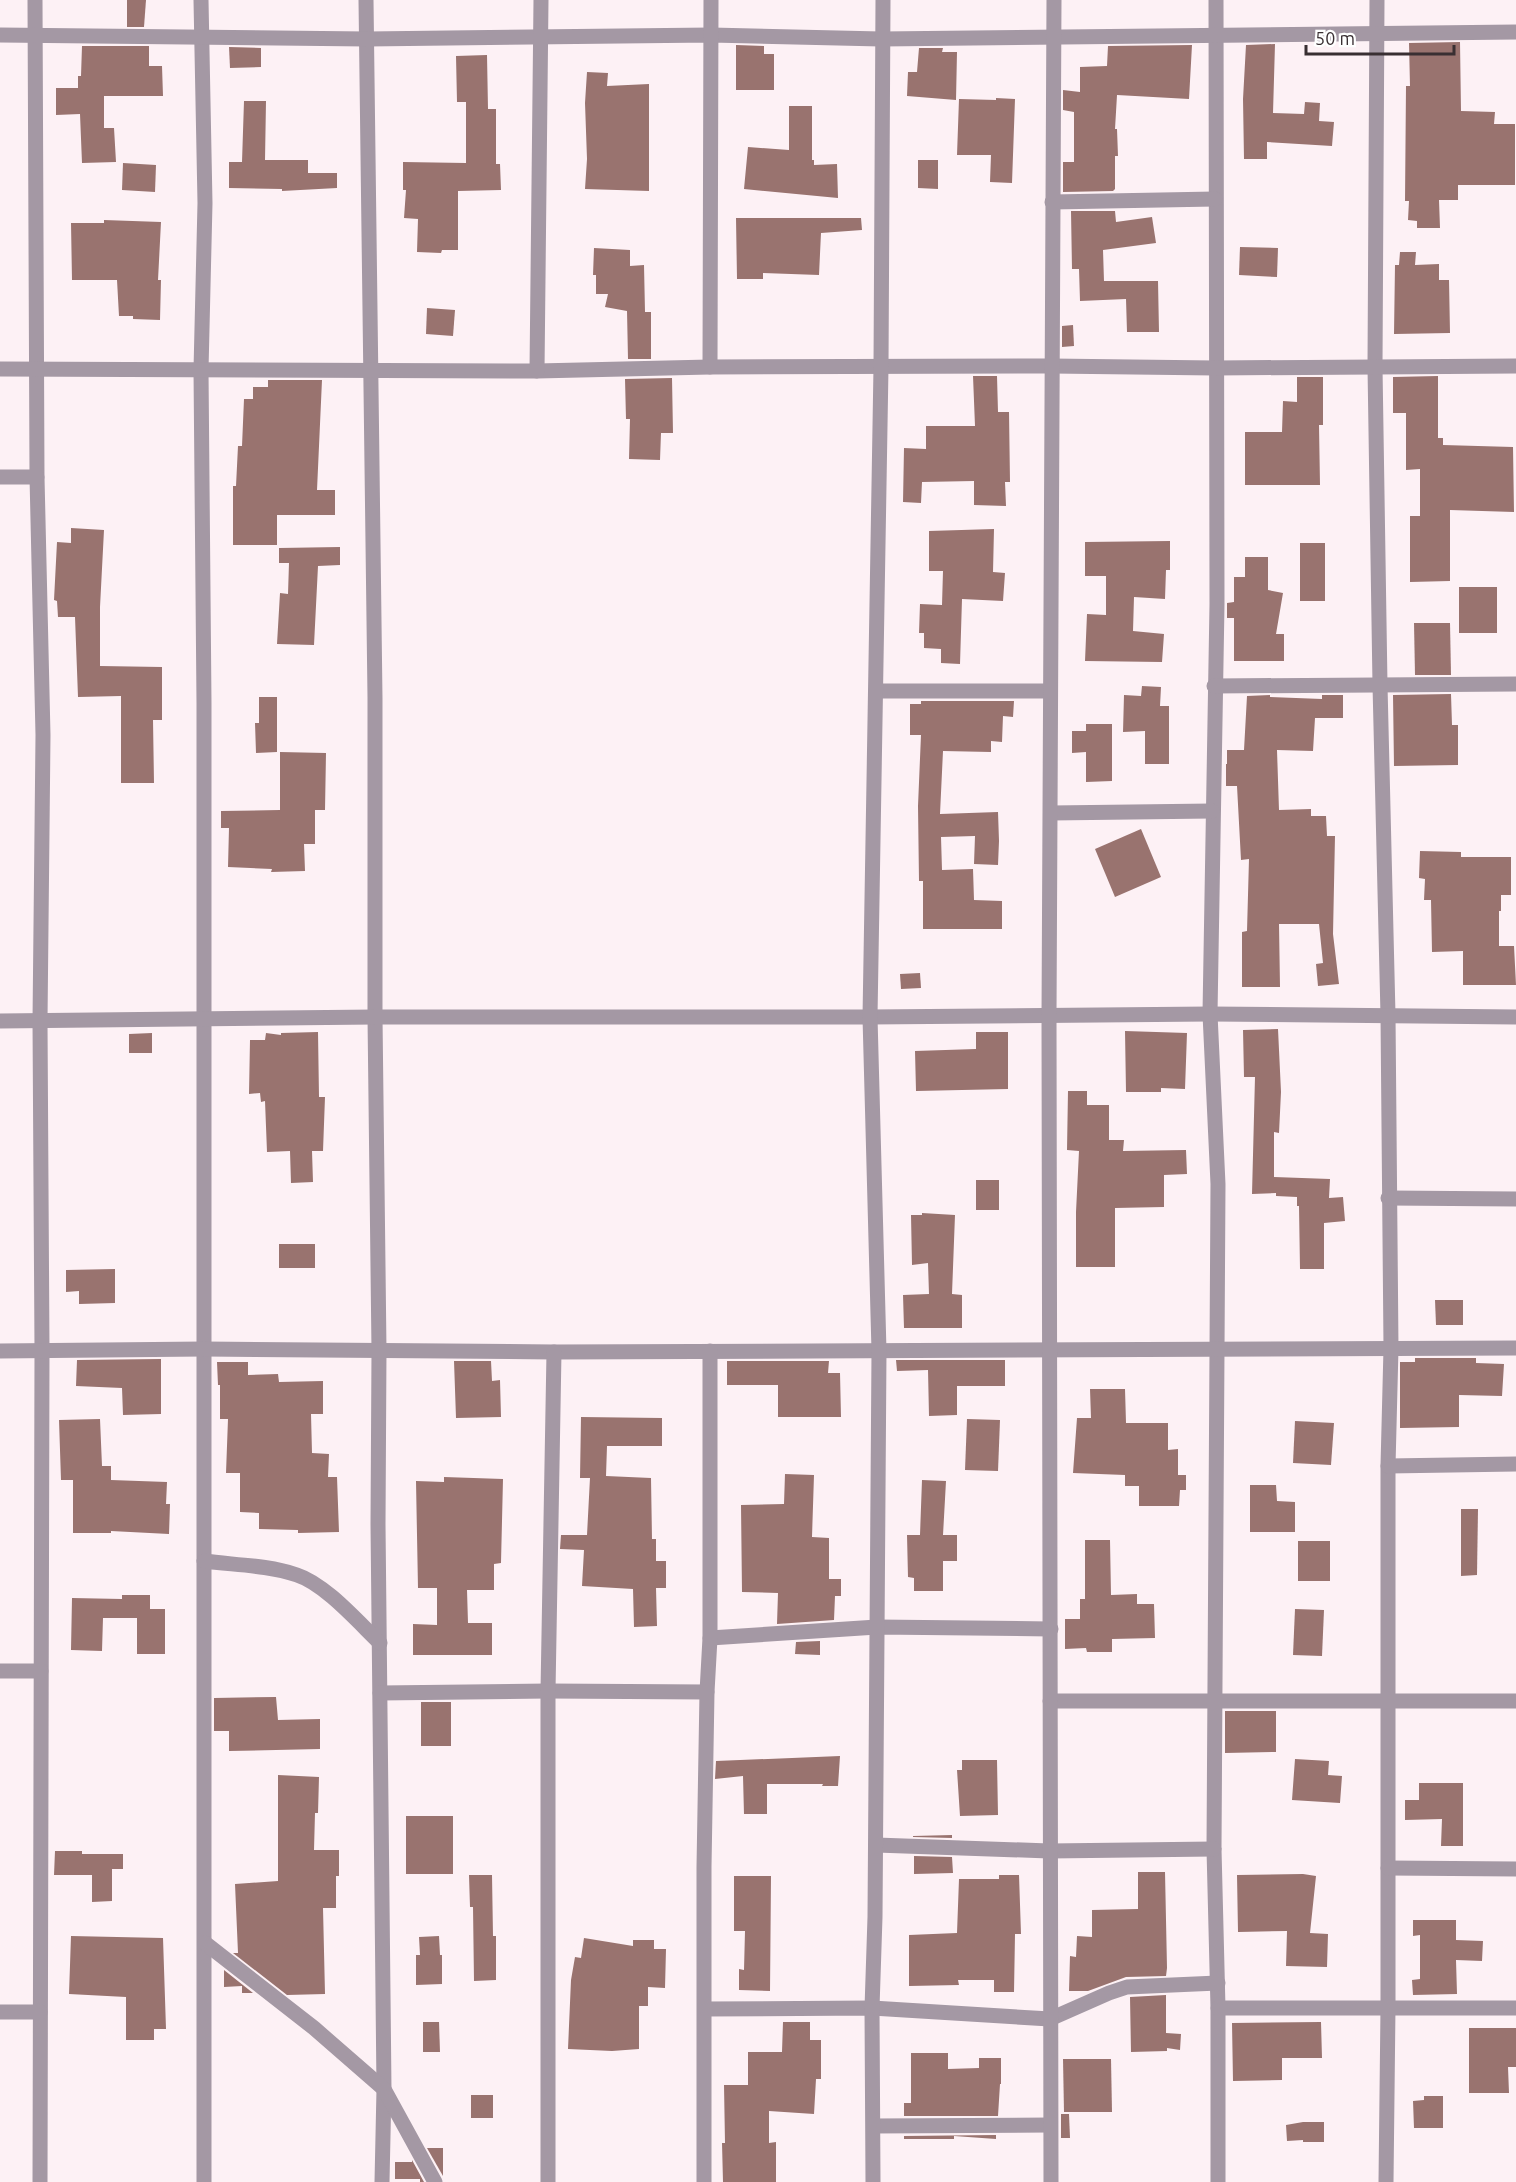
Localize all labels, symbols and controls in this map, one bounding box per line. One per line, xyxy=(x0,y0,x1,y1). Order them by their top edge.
scale bar xyxy=(1306,18,1454,56)
text: 50 m xyxy=(1315,28,1355,48)

